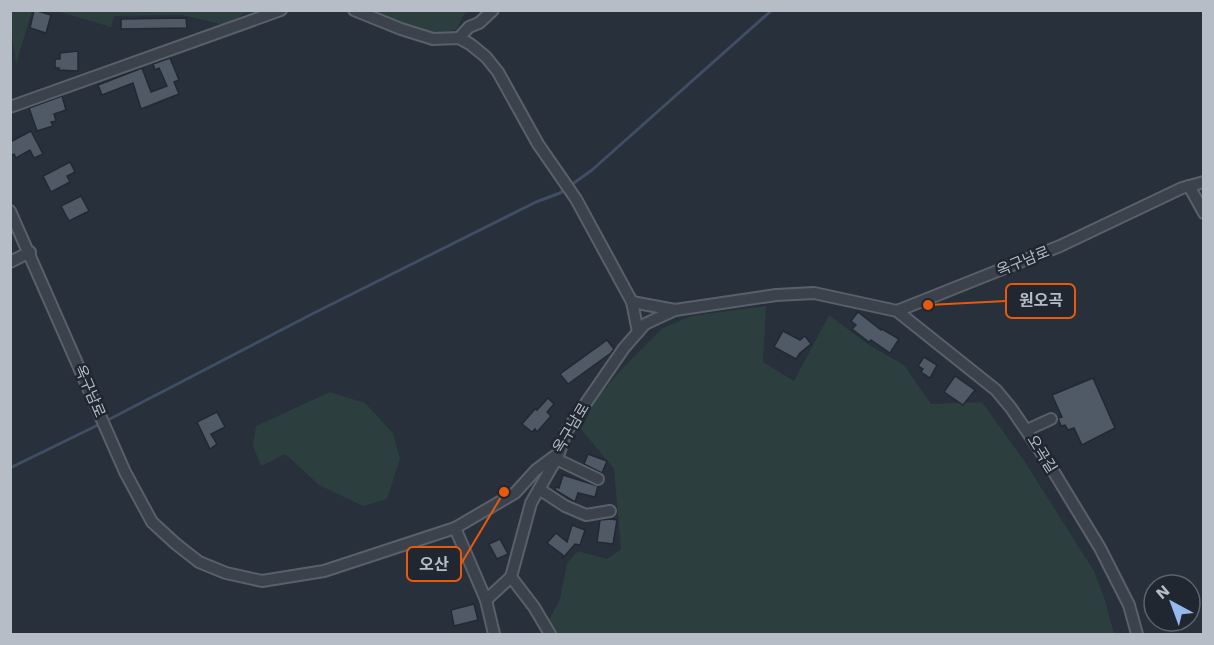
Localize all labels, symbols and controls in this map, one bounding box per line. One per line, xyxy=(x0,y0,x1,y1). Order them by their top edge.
street label: 옥구남로 xyxy=(994,242,1052,280)
callout: 원오곡 xyxy=(1006,284,1075,318)
text: 원오곡 xyxy=(1019,291,1063,310)
street label: 옥구남로 xyxy=(71,362,109,420)
street label: 옥구남로 xyxy=(549,400,593,456)
street label: 오곡길 xyxy=(1023,432,1061,476)
callout: 오산 xyxy=(407,547,461,581)
text: 오산 xyxy=(419,555,449,574)
north arrow xyxy=(1142,573,1202,633)
text: N xyxy=(1152,581,1173,603)

